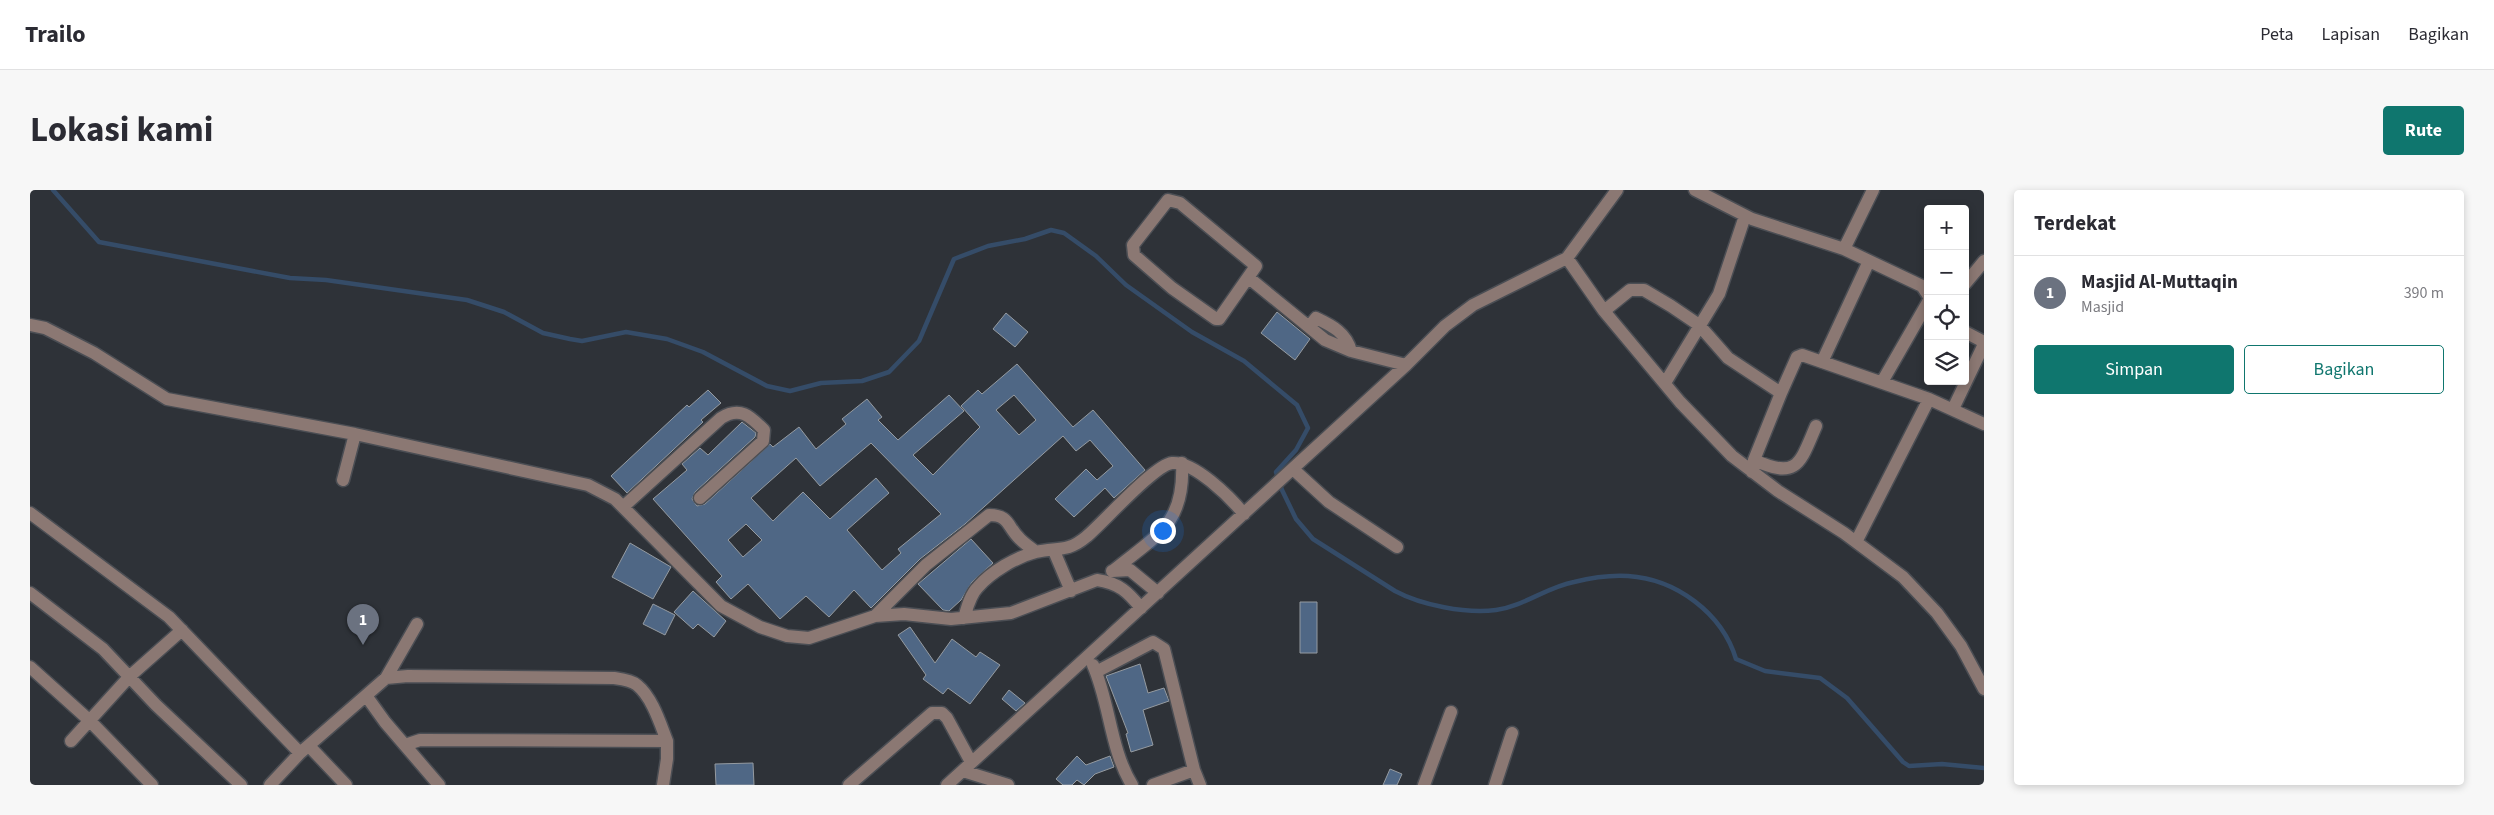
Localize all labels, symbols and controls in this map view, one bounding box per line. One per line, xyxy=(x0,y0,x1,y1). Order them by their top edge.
text: Trailo xyxy=(25,17,86,52)
text: Peta xyxy=(2260,22,2293,47)
text: Lapisan xyxy=(2321,22,2380,47)
text: Bagikan xyxy=(2408,22,2469,47)
text: Lokasi kami xyxy=(30,105,213,155)
button: Rute xyxy=(2383,106,2464,155)
map controls xyxy=(1924,205,1969,385)
button: + xyxy=(1924,205,1969,250)
text: Terdekat xyxy=(2034,208,2116,238)
button: − xyxy=(1924,250,1969,295)
text: Masjid Al-Muttaqin xyxy=(2081,269,2238,296)
text: 1 xyxy=(2046,282,2054,304)
text: 390 m xyxy=(2404,282,2444,304)
button: locate xyxy=(1924,295,1969,340)
text: Masjid xyxy=(2081,296,2124,318)
button: layers xyxy=(1924,340,1969,385)
button: Simpan xyxy=(2034,345,2234,394)
button: Bagikan xyxy=(2244,345,2444,394)
your location xyxy=(1150,518,1176,544)
pin: 1 xyxy=(347,604,379,645)

